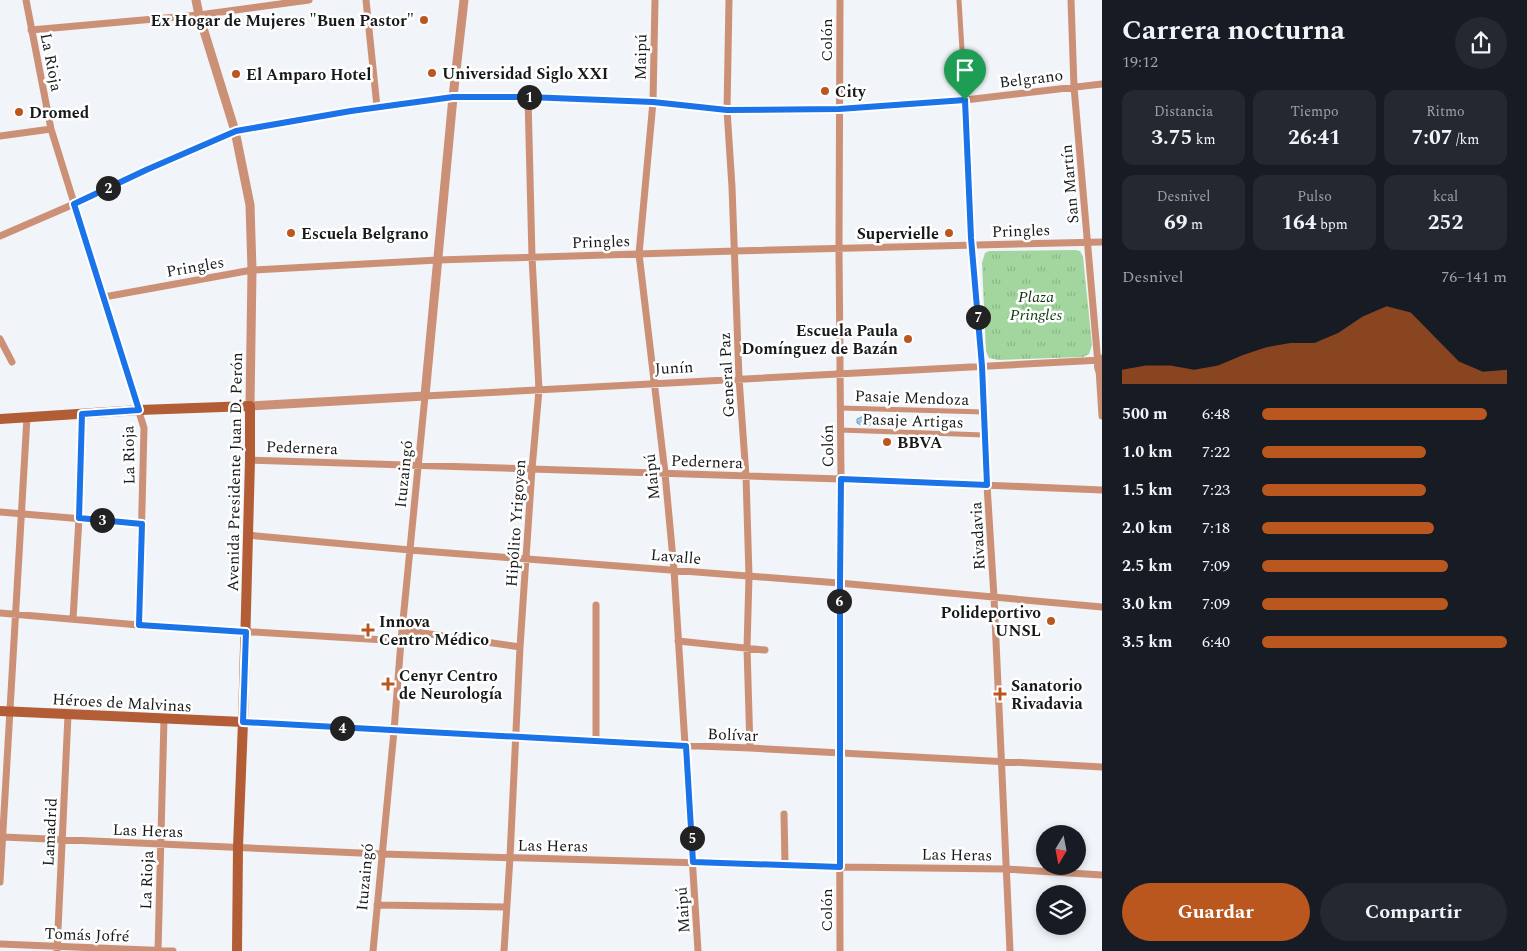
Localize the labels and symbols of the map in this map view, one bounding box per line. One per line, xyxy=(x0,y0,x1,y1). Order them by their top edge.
place label: Ex Hogar de Mujeres "Buen Pastor" xyxy=(151,9,414,33)
marker: Ex Hogar de Mujeres "Buen Pastor" xyxy=(418,14,430,26)
street label: Colón xyxy=(815,19,839,61)
street label: La Rioja xyxy=(34,31,68,94)
street label: Maipú xyxy=(629,34,653,80)
pin xyxy=(944,49,986,100)
place label: Universidad Siglo XXI xyxy=(442,62,608,86)
place label: El Amparo Hotel xyxy=(246,63,372,87)
street label: Belgrano xyxy=(998,63,1064,95)
marker: Universidad Siglo XXI xyxy=(426,67,438,79)
marker: El Amparo Hotel xyxy=(230,68,242,80)
place label: City xyxy=(835,80,867,104)
pin: 1 xyxy=(516,84,542,110)
marker: City xyxy=(819,85,831,97)
place label: Dromed xyxy=(29,101,89,125)
marker: Dromed xyxy=(13,106,25,118)
street label: San Martín xyxy=(1055,143,1085,225)
pin: 2 xyxy=(96,176,120,200)
street label: Pringles xyxy=(991,218,1051,244)
place label: Escuela Belgrano xyxy=(301,222,429,246)
place label: Supervielle xyxy=(857,222,939,246)
marker: Escuela Belgrano xyxy=(285,227,297,239)
marker: Supervielle xyxy=(943,227,955,239)
street label: Pringles xyxy=(571,229,631,255)
street label: Pringles xyxy=(164,250,226,284)
park label: Plaza Pringles xyxy=(1010,285,1063,327)
pin: 7 xyxy=(966,304,990,330)
place label: Escuela Paula Domínguez de Bazán xyxy=(742,319,899,361)
street label: General Paz xyxy=(713,332,741,418)
marker: Escuela Paula Domínguez de Bazán xyxy=(902,333,914,345)
street label: Avenida Presidente Juan D. Perón xyxy=(221,352,249,592)
street label: Junín xyxy=(654,355,694,381)
street label: Pasaje Mendoza xyxy=(854,384,970,412)
street label: Pasaje Artigas xyxy=(862,407,964,435)
street label: Colón xyxy=(816,424,840,468)
street label: La Rioja xyxy=(116,425,142,485)
place label: BBVA xyxy=(897,431,943,455)
street label: Pedernera xyxy=(266,435,339,461)
marker: BBVA xyxy=(881,436,893,448)
street label: Ituzaingó xyxy=(389,439,419,509)
street label: Pedernera xyxy=(671,449,744,475)
street label: Maipú xyxy=(638,453,666,501)
street label: Hipólito Yrigoyen xyxy=(500,458,532,588)
street label: Rivadavia xyxy=(964,501,992,571)
pin: 3 xyxy=(90,508,114,532)
street label: Lavalle xyxy=(650,543,702,571)
pin: 6 xyxy=(826,588,852,614)
place label: Polideportivo UNSL xyxy=(941,601,1041,643)
place label: Innova Centro Médico xyxy=(379,610,489,652)
marker: Polideportivo UNSL xyxy=(1045,615,1057,627)
marker: Innova Centro Médico xyxy=(361,623,375,637)
place label: Cenyr Centro de Neurología xyxy=(399,664,503,706)
place label: Sanatorio Rivadavia xyxy=(1011,674,1084,716)
marker: Cenyr Centro de Neurología xyxy=(381,677,395,691)
street label: Héroes de Malvinas xyxy=(52,687,192,719)
marker: Sanatorio Rivadavia xyxy=(993,687,1007,701)
pin: 4 xyxy=(330,716,354,740)
street label: Bolívar xyxy=(707,722,759,748)
street label: Lamadrid xyxy=(36,797,64,867)
street label: Las Heras xyxy=(112,818,184,844)
north arrow xyxy=(1036,825,1086,875)
pin: 5 xyxy=(680,826,704,850)
street label: Las Heras xyxy=(517,833,589,859)
street label: Ituzaingó xyxy=(350,842,380,912)
street label: Las Heras xyxy=(921,842,993,868)
street label: La Rioja xyxy=(134,850,160,910)
street label: Maipú xyxy=(669,886,697,934)
street label: Colón xyxy=(815,889,839,931)
street label: Tomás Jofré xyxy=(44,922,130,948)

